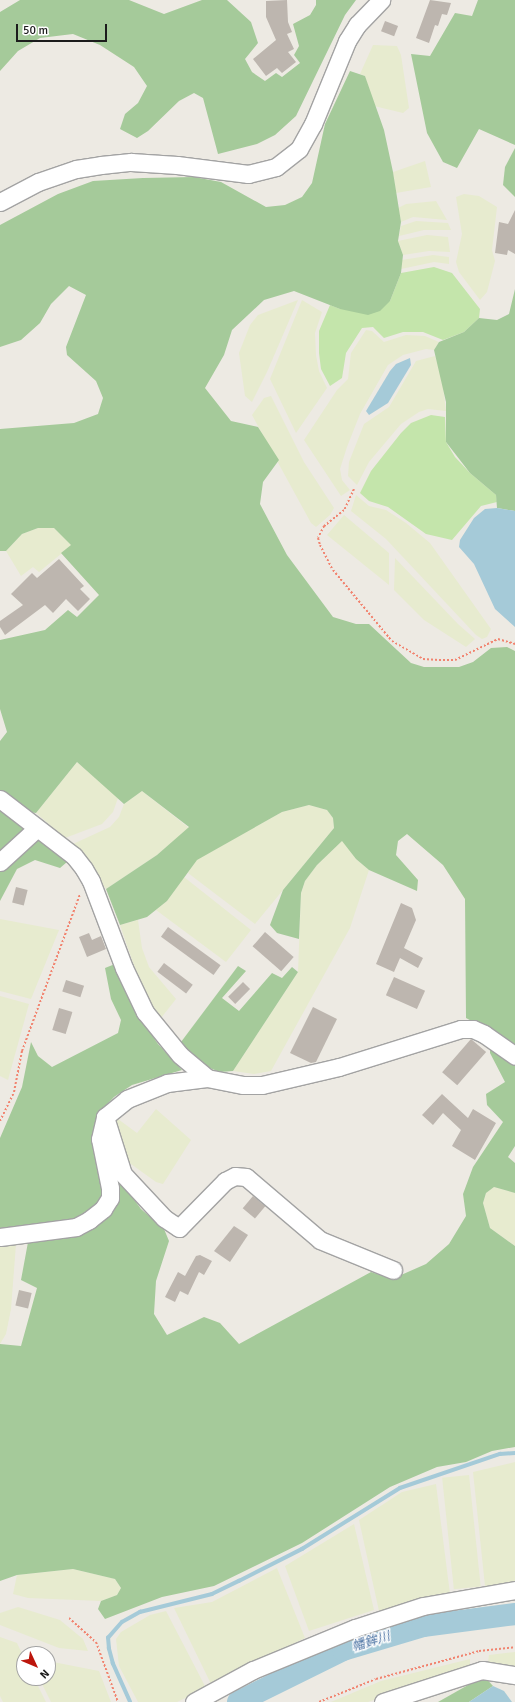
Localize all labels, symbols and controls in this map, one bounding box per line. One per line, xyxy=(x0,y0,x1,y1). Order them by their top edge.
scale bar xyxy=(18,16,109,42)
text: 50 m xyxy=(23,23,48,38)
water label: 幡鉾川 xyxy=(350,1629,392,1655)
north arrow xyxy=(16,1646,56,1686)
text: N xyxy=(37,1667,52,1681)

